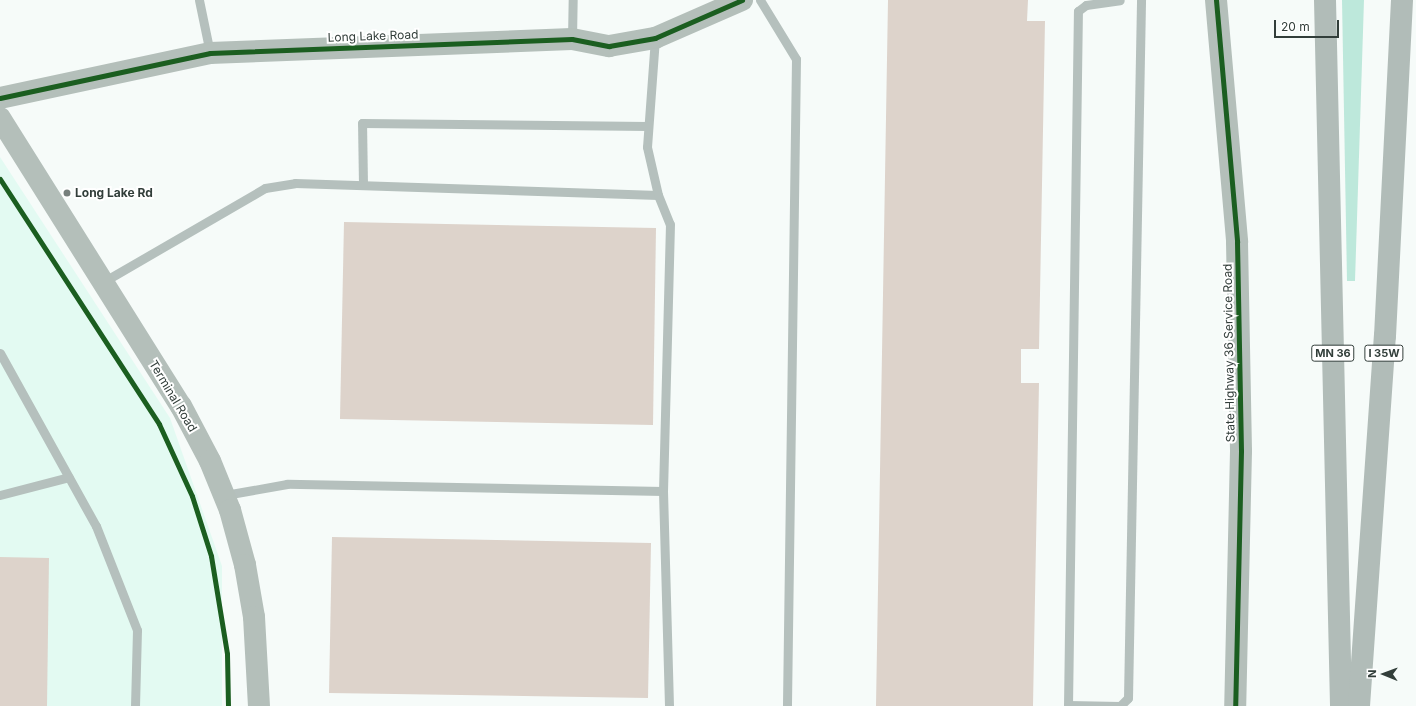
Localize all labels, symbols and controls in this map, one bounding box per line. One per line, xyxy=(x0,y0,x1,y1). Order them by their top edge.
scale bar xyxy=(1276,12,1341,38)
text: 20 m xyxy=(1281,19,1310,34)
street label: Long Lake Road xyxy=(327,27,419,45)
place label: Long Lake Rd xyxy=(75,186,153,200)
marker: Long Lake Rd xyxy=(62,188,72,198)
street label: State Highway 36 Service Road xyxy=(1220,263,1238,443)
road number: MN 36 xyxy=(1311,344,1355,362)
road number: I 35W xyxy=(1364,344,1404,362)
street label: Terminal Road xyxy=(146,358,200,434)
north arrow xyxy=(1364,654,1404,694)
text: N xyxy=(1365,669,1379,678)

